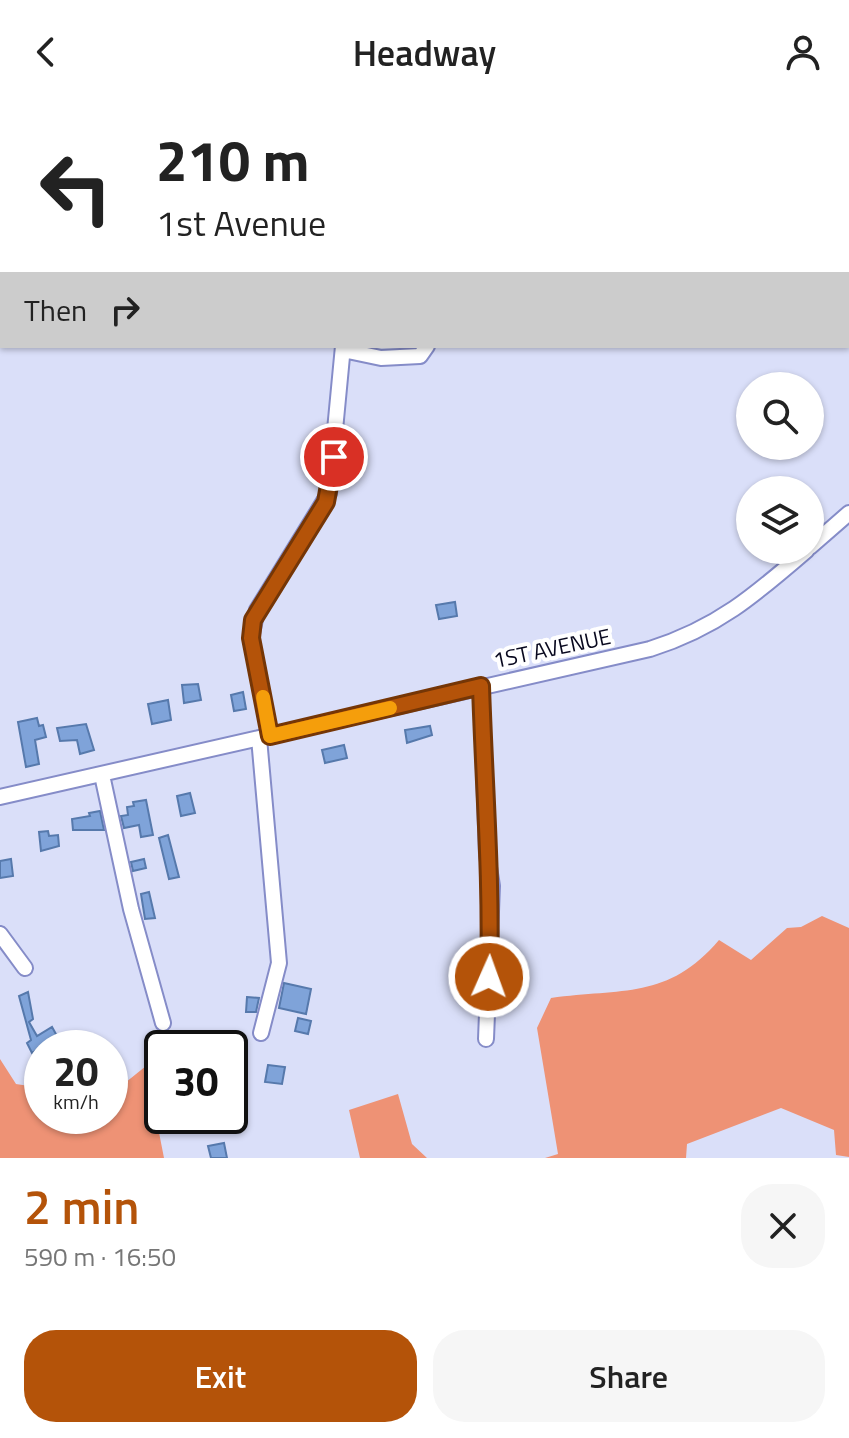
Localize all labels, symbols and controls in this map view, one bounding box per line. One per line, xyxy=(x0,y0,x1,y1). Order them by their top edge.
text: Headway xyxy=(353,25,496,80)
icon: back xyxy=(24,30,68,74)
icon: person xyxy=(781,30,825,74)
text: 210 m xyxy=(156,118,309,203)
icon: left xyxy=(24,136,128,240)
text: 1st Avenue xyxy=(156,195,326,250)
text: Then xyxy=(24,287,87,333)
icon: right xyxy=(103,288,147,332)
map controls xyxy=(736,372,824,564)
button: search xyxy=(736,372,824,460)
pin xyxy=(300,423,368,491)
icon: arrive xyxy=(312,435,356,479)
button: layers xyxy=(736,476,824,564)
street label: 1ST AVENUE xyxy=(490,619,614,677)
position arrow xyxy=(447,935,531,1019)
speed limit sign: 30 xyxy=(144,1030,248,1134)
text: 20 xyxy=(54,1041,98,1102)
text: km/h xyxy=(53,1086,99,1117)
text: 2 min xyxy=(24,1170,139,1243)
button: close xyxy=(741,1184,825,1268)
text: 590 m · 16:50 xyxy=(24,1237,176,1276)
button: Exit xyxy=(24,1330,417,1422)
button: Share xyxy=(433,1330,825,1422)

